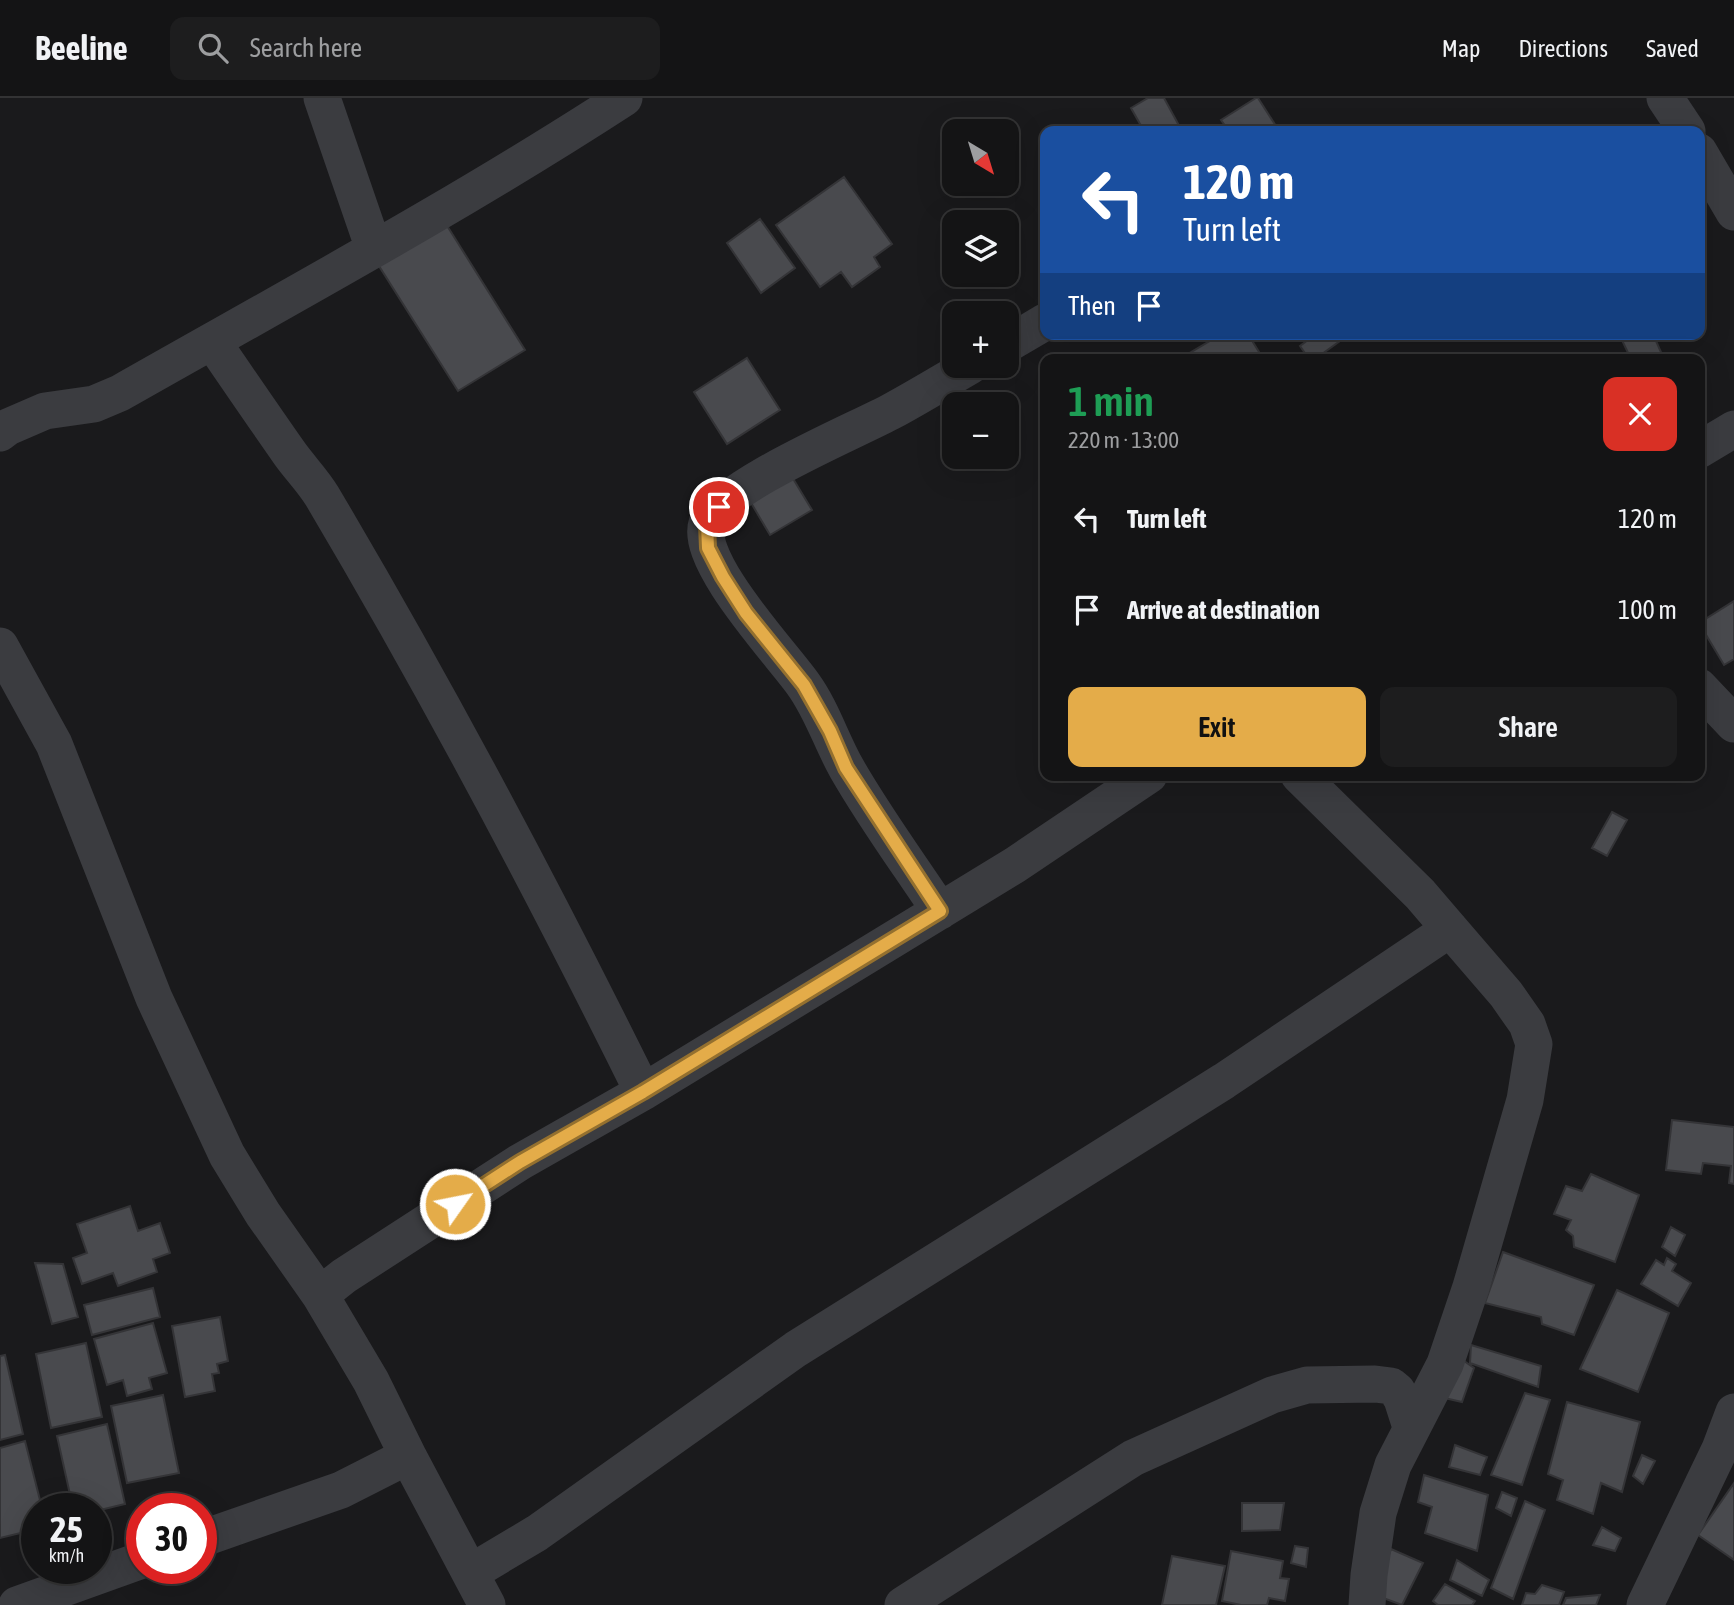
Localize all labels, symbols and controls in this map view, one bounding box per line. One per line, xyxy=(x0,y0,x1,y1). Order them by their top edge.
search box xyxy=(170,17,660,80)
text: Beeline xyxy=(35,29,128,67)
icon: search xyxy=(194,29,232,67)
text: Search here xyxy=(250,33,362,63)
text: Map xyxy=(1442,35,1480,62)
text: Directions xyxy=(1518,35,1608,62)
text: Saved xyxy=(1646,35,1699,62)
north arrow xyxy=(942,119,1018,196)
map controls xyxy=(942,119,1019,469)
text: 120 m xyxy=(1183,153,1294,209)
icon: left xyxy=(1068,154,1159,245)
button: layers xyxy=(942,210,1019,287)
text: Turn left xyxy=(1183,211,1281,248)
icon: arrive xyxy=(1130,287,1168,325)
text: Then xyxy=(1068,291,1116,321)
button: + xyxy=(942,301,1019,378)
text: 1 min xyxy=(1068,377,1154,425)
button: close xyxy=(1603,377,1677,451)
button: − xyxy=(942,392,1019,469)
text: 220 m · 13:00 xyxy=(1068,427,1179,453)
pin xyxy=(689,477,749,537)
icon: arrive xyxy=(700,488,738,526)
icon: left xyxy=(1068,500,1106,538)
text: Turn left xyxy=(1127,504,1207,534)
text: 120 m xyxy=(1618,504,1677,534)
icon: arrive xyxy=(1068,591,1106,629)
text: Arrive at destination xyxy=(1127,595,1320,625)
text: 100 m xyxy=(1618,595,1677,625)
button: Exit xyxy=(1068,687,1366,767)
button: Share xyxy=(1380,687,1677,767)
position arrow xyxy=(418,1167,492,1241)
speed limit sign: 30 xyxy=(126,1493,217,1584)
text: 25 xyxy=(50,1509,83,1549)
text: km/h xyxy=(49,1545,84,1566)

